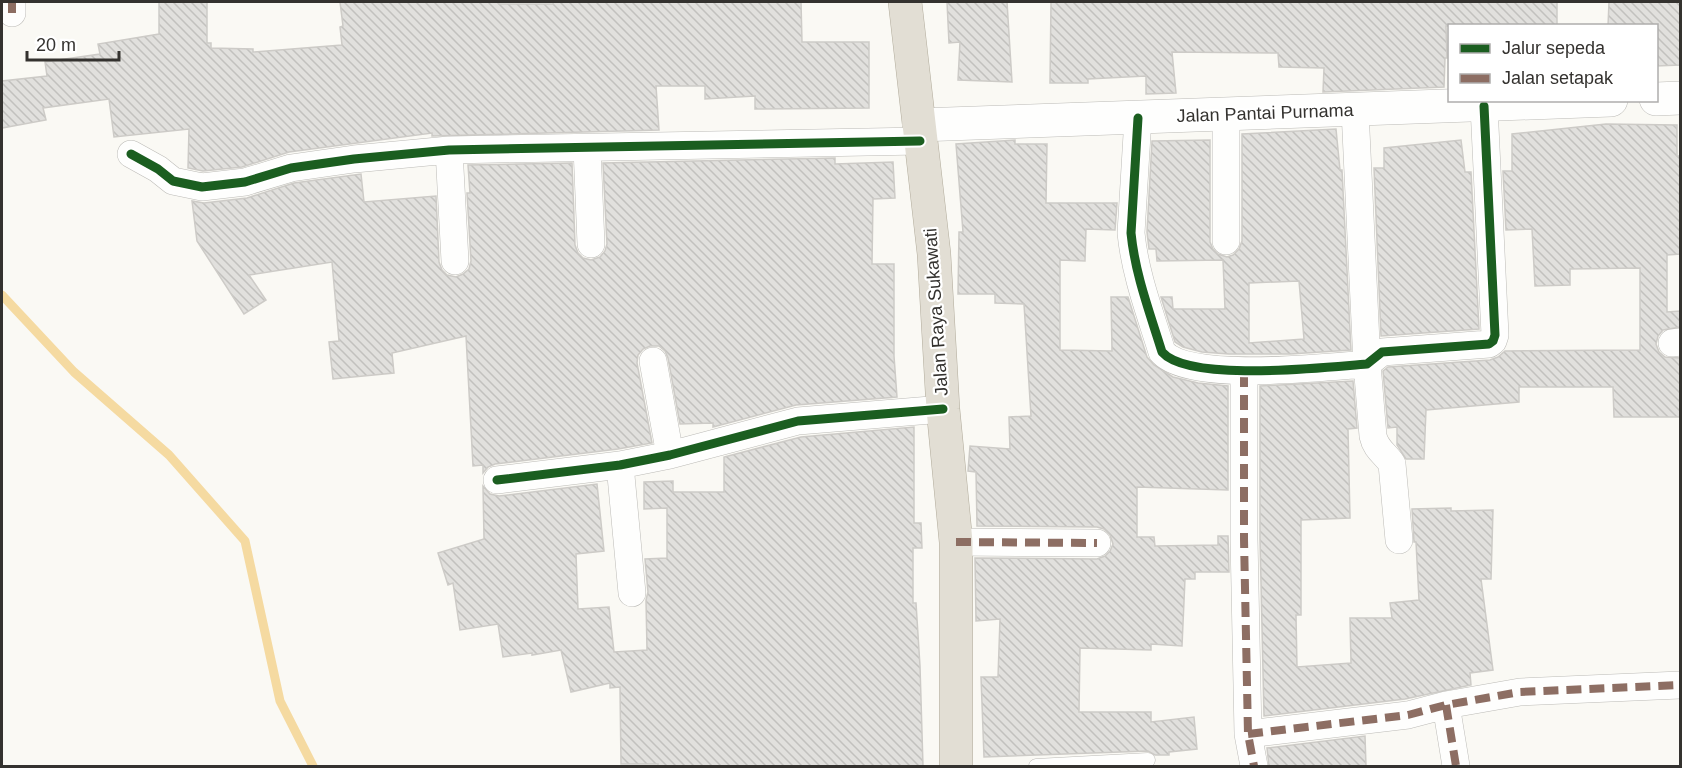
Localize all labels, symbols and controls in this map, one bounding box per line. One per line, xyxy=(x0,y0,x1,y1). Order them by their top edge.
scale bar xyxy=(27,24,118,62)
legend xyxy=(1448,24,1658,102)
text: 20 m xyxy=(36,35,76,55)
text: Jalur sepeda xyxy=(1502,38,1606,58)
text: Jalan setapak xyxy=(1502,68,1614,88)
street label: Jalan Pantai Purnama xyxy=(1176,100,1355,126)
street label: Jalan Raya Sukawati xyxy=(920,227,952,397)

